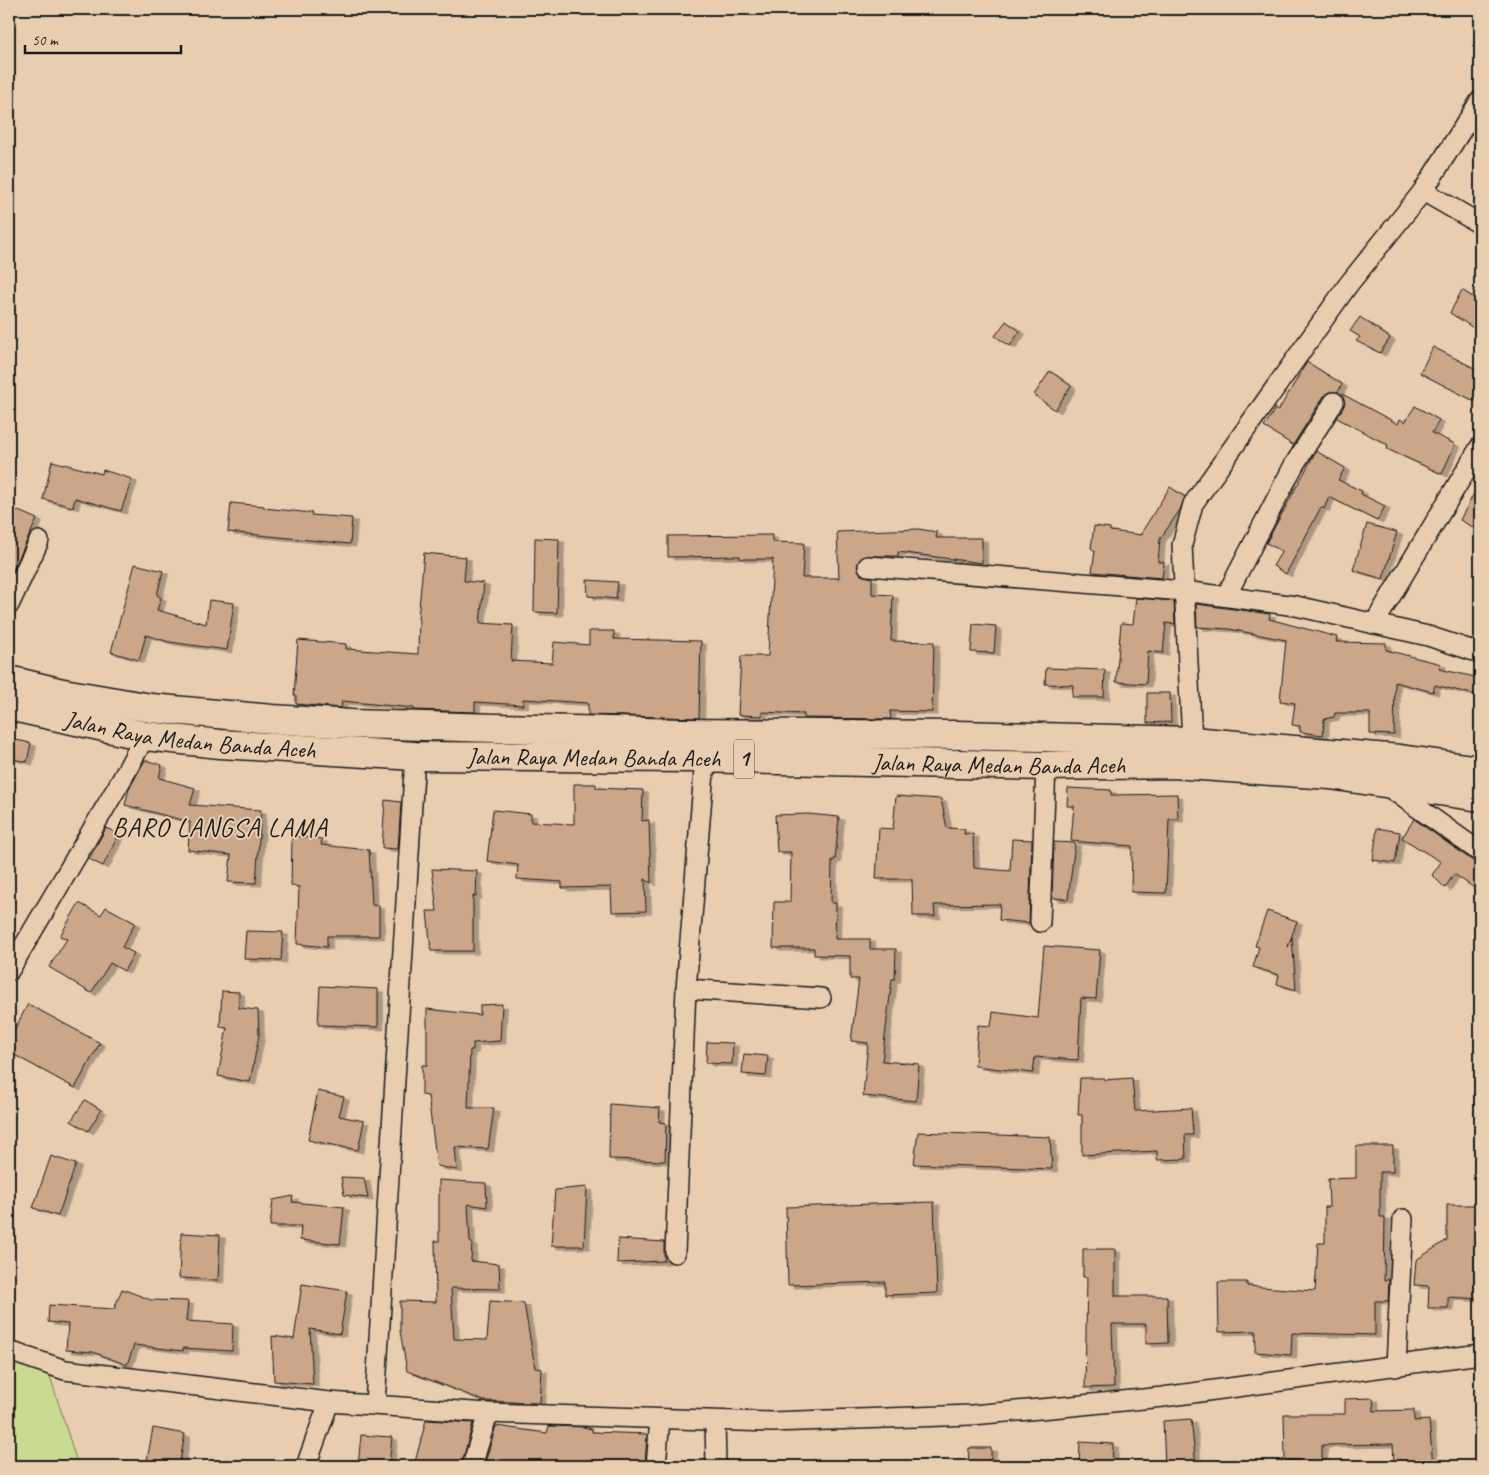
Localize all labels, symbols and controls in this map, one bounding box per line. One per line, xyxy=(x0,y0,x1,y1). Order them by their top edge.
scale bar xyxy=(25,22,181,54)
text: 50 m xyxy=(32,31,59,50)
street label: Jalan Raya Medan Banda Aceh xyxy=(61,704,318,765)
road number: 1 xyxy=(734,740,754,779)
street label: Jalan Raya Medan Banda Aceh xyxy=(466,741,722,774)
street label: Jalan Raya Medan Banda Aceh xyxy=(871,747,1127,781)
district label: BARO LANGSA LAMA xyxy=(112,811,329,844)

